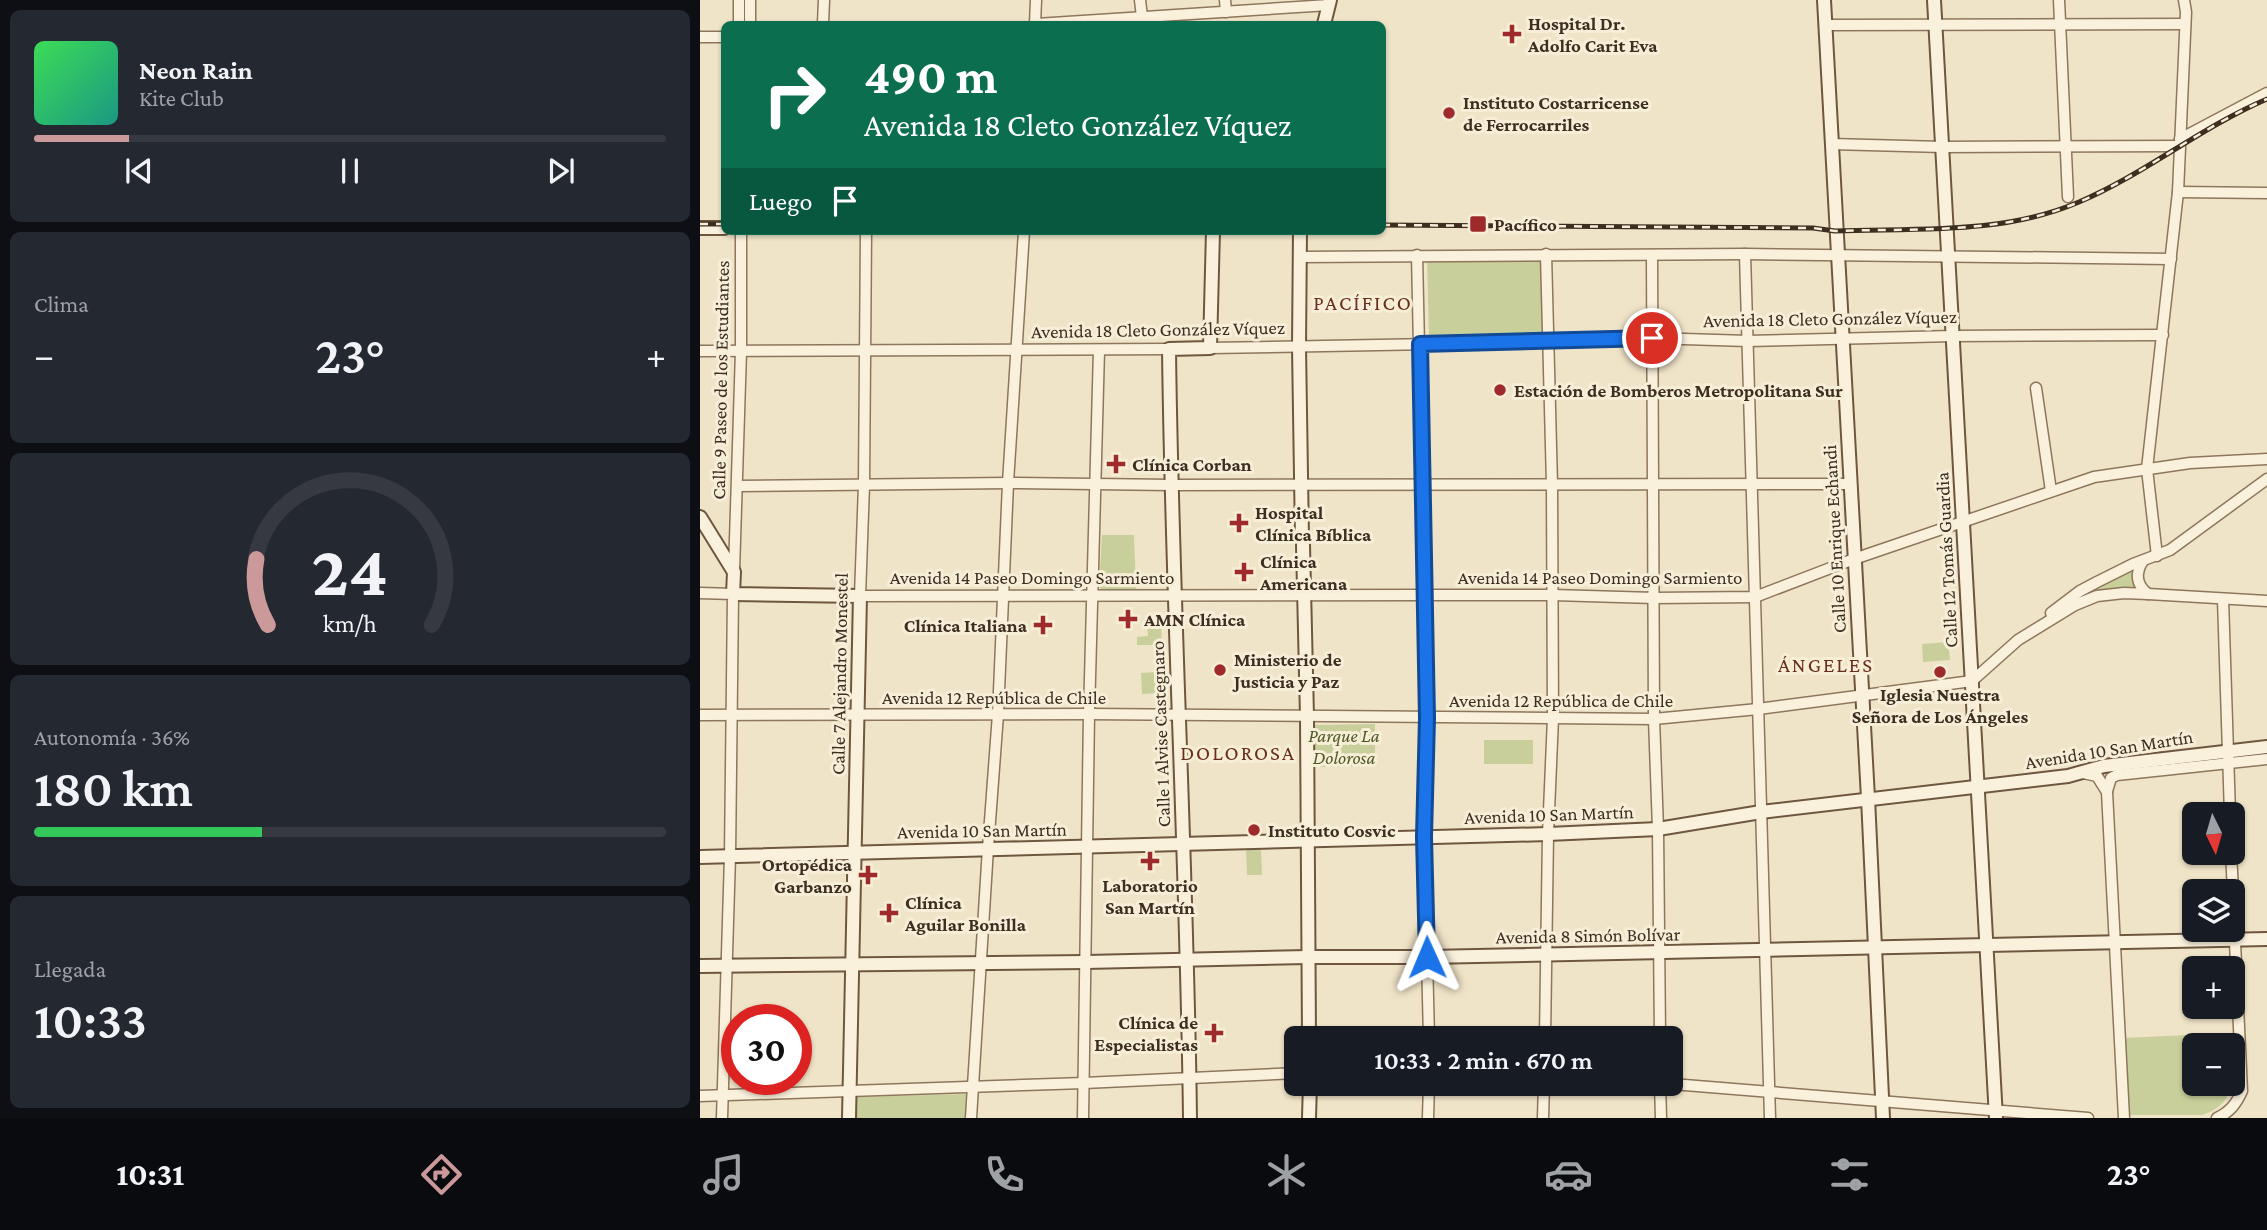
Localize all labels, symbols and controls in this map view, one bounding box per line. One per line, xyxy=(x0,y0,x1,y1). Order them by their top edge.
place label: Hospital Dr. Adolfo Carit Eva xyxy=(1527,13,1658,56)
marker: Hospital Dr. Adolfo Carit Eva xyxy=(1502,24,1522,44)
icon: right xyxy=(749,49,840,140)
text: 490 m xyxy=(864,49,998,104)
text: Neon Rain xyxy=(139,56,253,85)
text: Kite Club xyxy=(139,85,224,111)
place label: Instituto Costarricense de Ferrocarriles xyxy=(1463,92,1649,135)
marker: Instituto Costarricense de Ferrocarriles xyxy=(1441,105,1457,121)
text: Avenida 18 Cleto González Víquez xyxy=(864,107,1292,143)
icon: previous xyxy=(120,152,158,190)
icon: pause xyxy=(331,152,369,190)
icon: next xyxy=(542,152,580,190)
icon: arrive xyxy=(826,182,864,220)
text: Luego xyxy=(749,187,812,216)
marker: Pacífico xyxy=(1468,214,1488,234)
place label: Pacífico xyxy=(1494,214,1557,235)
street label: Calle 9 Paseo de los Estudiantes xyxy=(708,260,733,500)
text: Clima xyxy=(34,291,89,317)
district label: PACÍFICO xyxy=(1313,291,1413,315)
street label: Avenida 18 Cleto González Víquez xyxy=(1703,306,1957,331)
pin xyxy=(1622,308,1682,368)
street label: Avenida 18 Cleto González Víquez xyxy=(1031,317,1285,342)
icon: arrive xyxy=(1633,319,1671,357)
text: 23° xyxy=(315,326,385,384)
text: − xyxy=(34,334,54,376)
text: + xyxy=(646,334,666,376)
place label: Estación de Bomberos Metropolitana Sur xyxy=(1514,380,1843,401)
marker: Estación de Bomberos Metropolitana Sur xyxy=(1492,382,1508,398)
street label: Calle 10 Enrique Echandi xyxy=(1819,444,1850,634)
marker: Clínica Corban xyxy=(1106,454,1126,474)
place label: Clínica Corban xyxy=(1132,454,1252,475)
street label: Calle 12 Tomás Guardia xyxy=(1931,471,1962,648)
place label: Hospital Clínica Bíblica xyxy=(1255,502,1372,545)
marker: Hospital Clínica Bíblica xyxy=(1229,513,1249,533)
text: 24 xyxy=(312,530,388,611)
place label: Clínica Americana xyxy=(1259,551,1348,594)
marker: Clínica Americana xyxy=(1234,562,1254,582)
street label: Avenida 14 Paseo Domingo Sarmiento xyxy=(890,567,1174,588)
street label: Avenida 14 Paseo Domingo Sarmiento xyxy=(1458,567,1742,588)
street label: Calle 7 Alejandro Monestel xyxy=(827,573,853,775)
marker: AMN Clínica xyxy=(1118,609,1138,629)
place label: AMN Clínica xyxy=(1143,609,1246,630)
text: km/h xyxy=(323,610,377,637)
place label: Clínica Italiana xyxy=(904,615,1028,636)
marker: Clínica Italiana xyxy=(1033,615,1053,635)
street label: Calle 1 Alvise Castegnaro xyxy=(1147,640,1174,828)
place label: Ministerio de Justicia y Paz xyxy=(1232,649,1342,692)
district label: ÁNGELES xyxy=(1778,653,1874,677)
marker: Ministerio de Justicia y Paz xyxy=(1212,662,1228,678)
marker: Iglesia Nuestra Señora de Los Ángeles xyxy=(1932,664,1948,680)
place label: Iglesia Nuestra Señora de Los Ángeles xyxy=(1852,684,2028,727)
street label: Avenida 12 República de Chile xyxy=(882,687,1106,708)
street label: Avenida 12 República de Chile xyxy=(1449,690,1673,711)
text: Autonomía · 36% xyxy=(34,724,190,750)
park label: Parque La Dolorosa xyxy=(1308,725,1380,768)
street label: Avenida 10 San Martín xyxy=(2024,726,2195,773)
district label: DOLOROSA xyxy=(1180,741,1296,765)
text: 180 km xyxy=(34,759,193,817)
street label: Avenida 10 San Martín xyxy=(1464,801,1634,828)
north arrow xyxy=(2182,802,2245,864)
map controls xyxy=(2182,802,2245,1096)
street label: Avenida 10 San Martín xyxy=(897,819,1067,842)
place label: Instituto Cosvic xyxy=(1268,820,1396,841)
marker: Instituto Cosvic xyxy=(1246,822,1262,838)
marker: Laboratorio San Martín xyxy=(1140,851,1160,871)
place label: Ortopédica Garbanzo xyxy=(762,854,853,897)
marker: Ortopédica Garbanzo xyxy=(858,865,878,885)
place label: Laboratorio San Martín xyxy=(1102,875,1198,918)
button: layers xyxy=(2182,879,2245,942)
place label: Clínica Aguilar Bonilla xyxy=(904,892,1027,935)
marker: Clínica Aguilar Bonilla xyxy=(879,903,899,923)
position arrow xyxy=(1390,920,1464,994)
street label: Avenida 8 Simón Bolívar xyxy=(1495,923,1681,948)
text: Llegada xyxy=(34,956,106,982)
button: + xyxy=(2182,956,2245,1019)
text: 10:33 xyxy=(34,991,147,1049)
speed limit sign: 30 xyxy=(721,1004,812,1095)
place label: Clínica de Especialistas xyxy=(1094,1012,1198,1055)
marker: Clínica de Especialistas xyxy=(1204,1023,1224,1043)
button: − xyxy=(2182,1033,2245,1096)
text: 10:33 · 2 min · 670 m xyxy=(1374,1046,1593,1075)
icon: directions xyxy=(417,1150,466,1199)
icon: music xyxy=(699,1150,748,1199)
icon: phone xyxy=(980,1150,1029,1199)
icon: climate xyxy=(1262,1150,1311,1199)
icon: car xyxy=(1544,1150,1593,1199)
icon: filters xyxy=(1825,1150,1874,1199)
text: 10:31 xyxy=(116,1156,184,1192)
text: 23° xyxy=(2107,1156,2151,1192)

